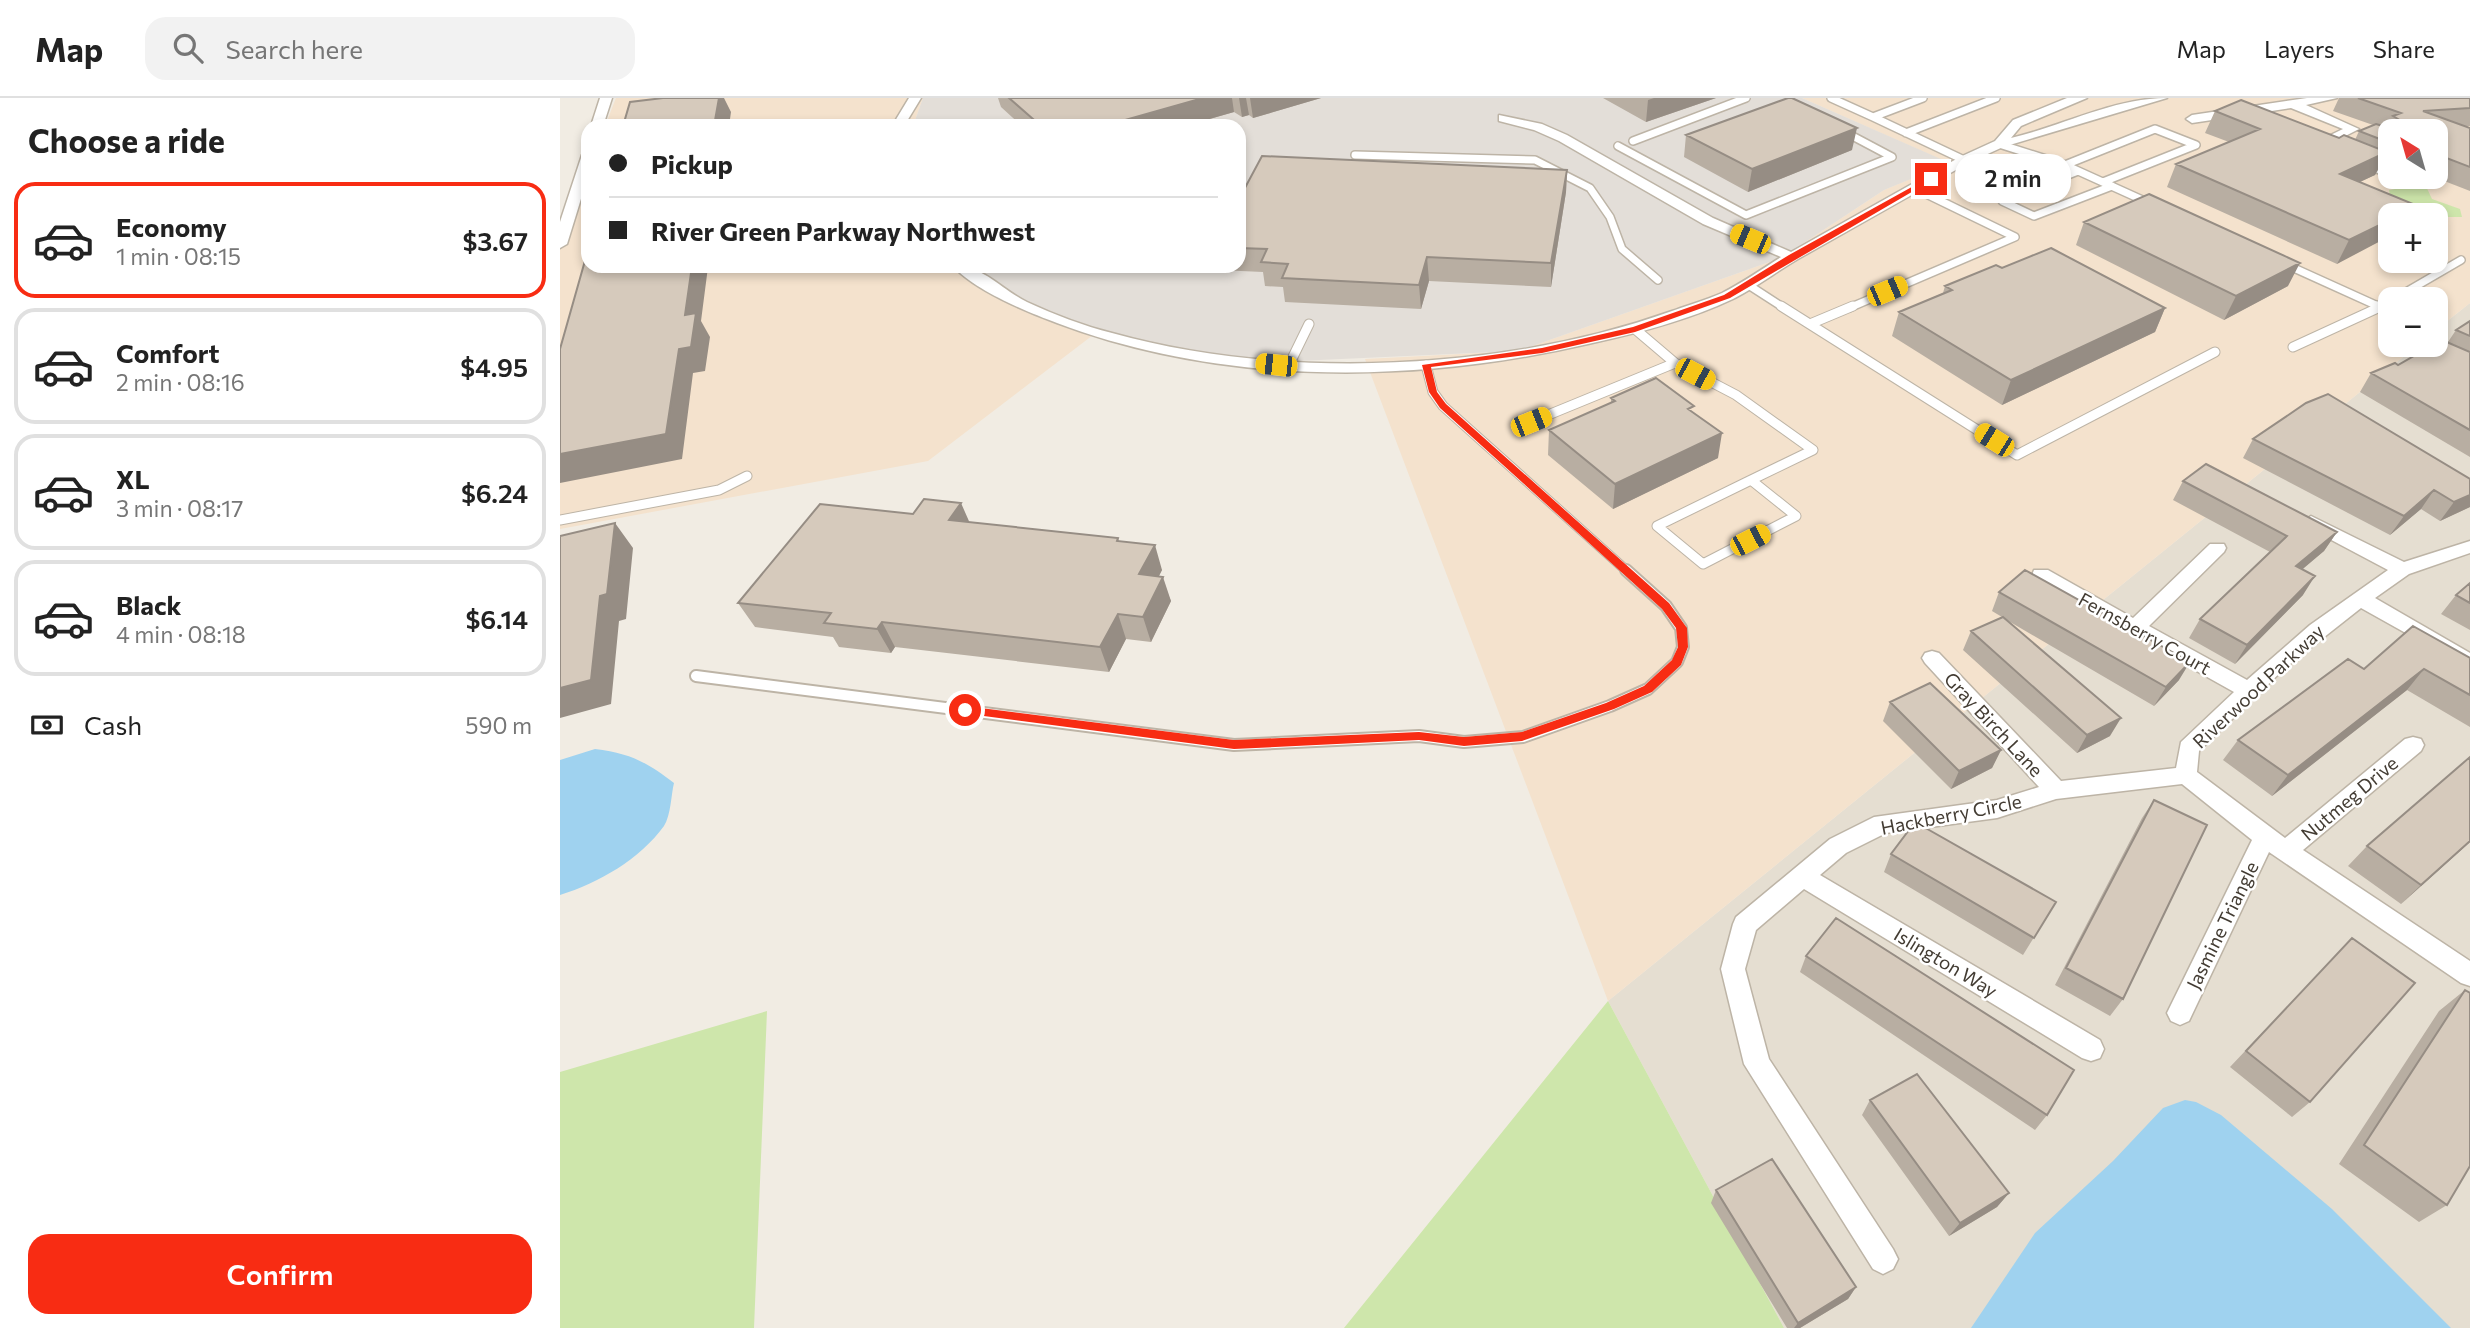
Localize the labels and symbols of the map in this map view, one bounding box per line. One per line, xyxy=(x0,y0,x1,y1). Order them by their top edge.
north arrow xyxy=(2378,119,2448,189)
callout: 2 min xyxy=(1956,154,2071,204)
route end xyxy=(1915,163,1947,195)
car xyxy=(1727,221,1774,257)
car xyxy=(1864,273,1911,309)
car xyxy=(1255,352,1298,378)
car xyxy=(1672,355,1719,393)
car xyxy=(1508,404,1555,440)
car xyxy=(1971,420,2018,460)
car xyxy=(1727,521,1774,559)
street label: Fernsberry Court xyxy=(2075,587,2215,679)
street label: Riverwood Parkway xyxy=(2188,619,2329,753)
street label: Gray Birch Lane xyxy=(1940,667,2048,781)
route start xyxy=(949,694,981,726)
street label: Nutmeg Drive xyxy=(2296,751,2402,845)
street label: Hackberry Circle xyxy=(1879,789,2023,839)
street label: Jasmine Triangle xyxy=(2181,857,2263,993)
street label: Islington Way xyxy=(1890,922,2002,1002)

